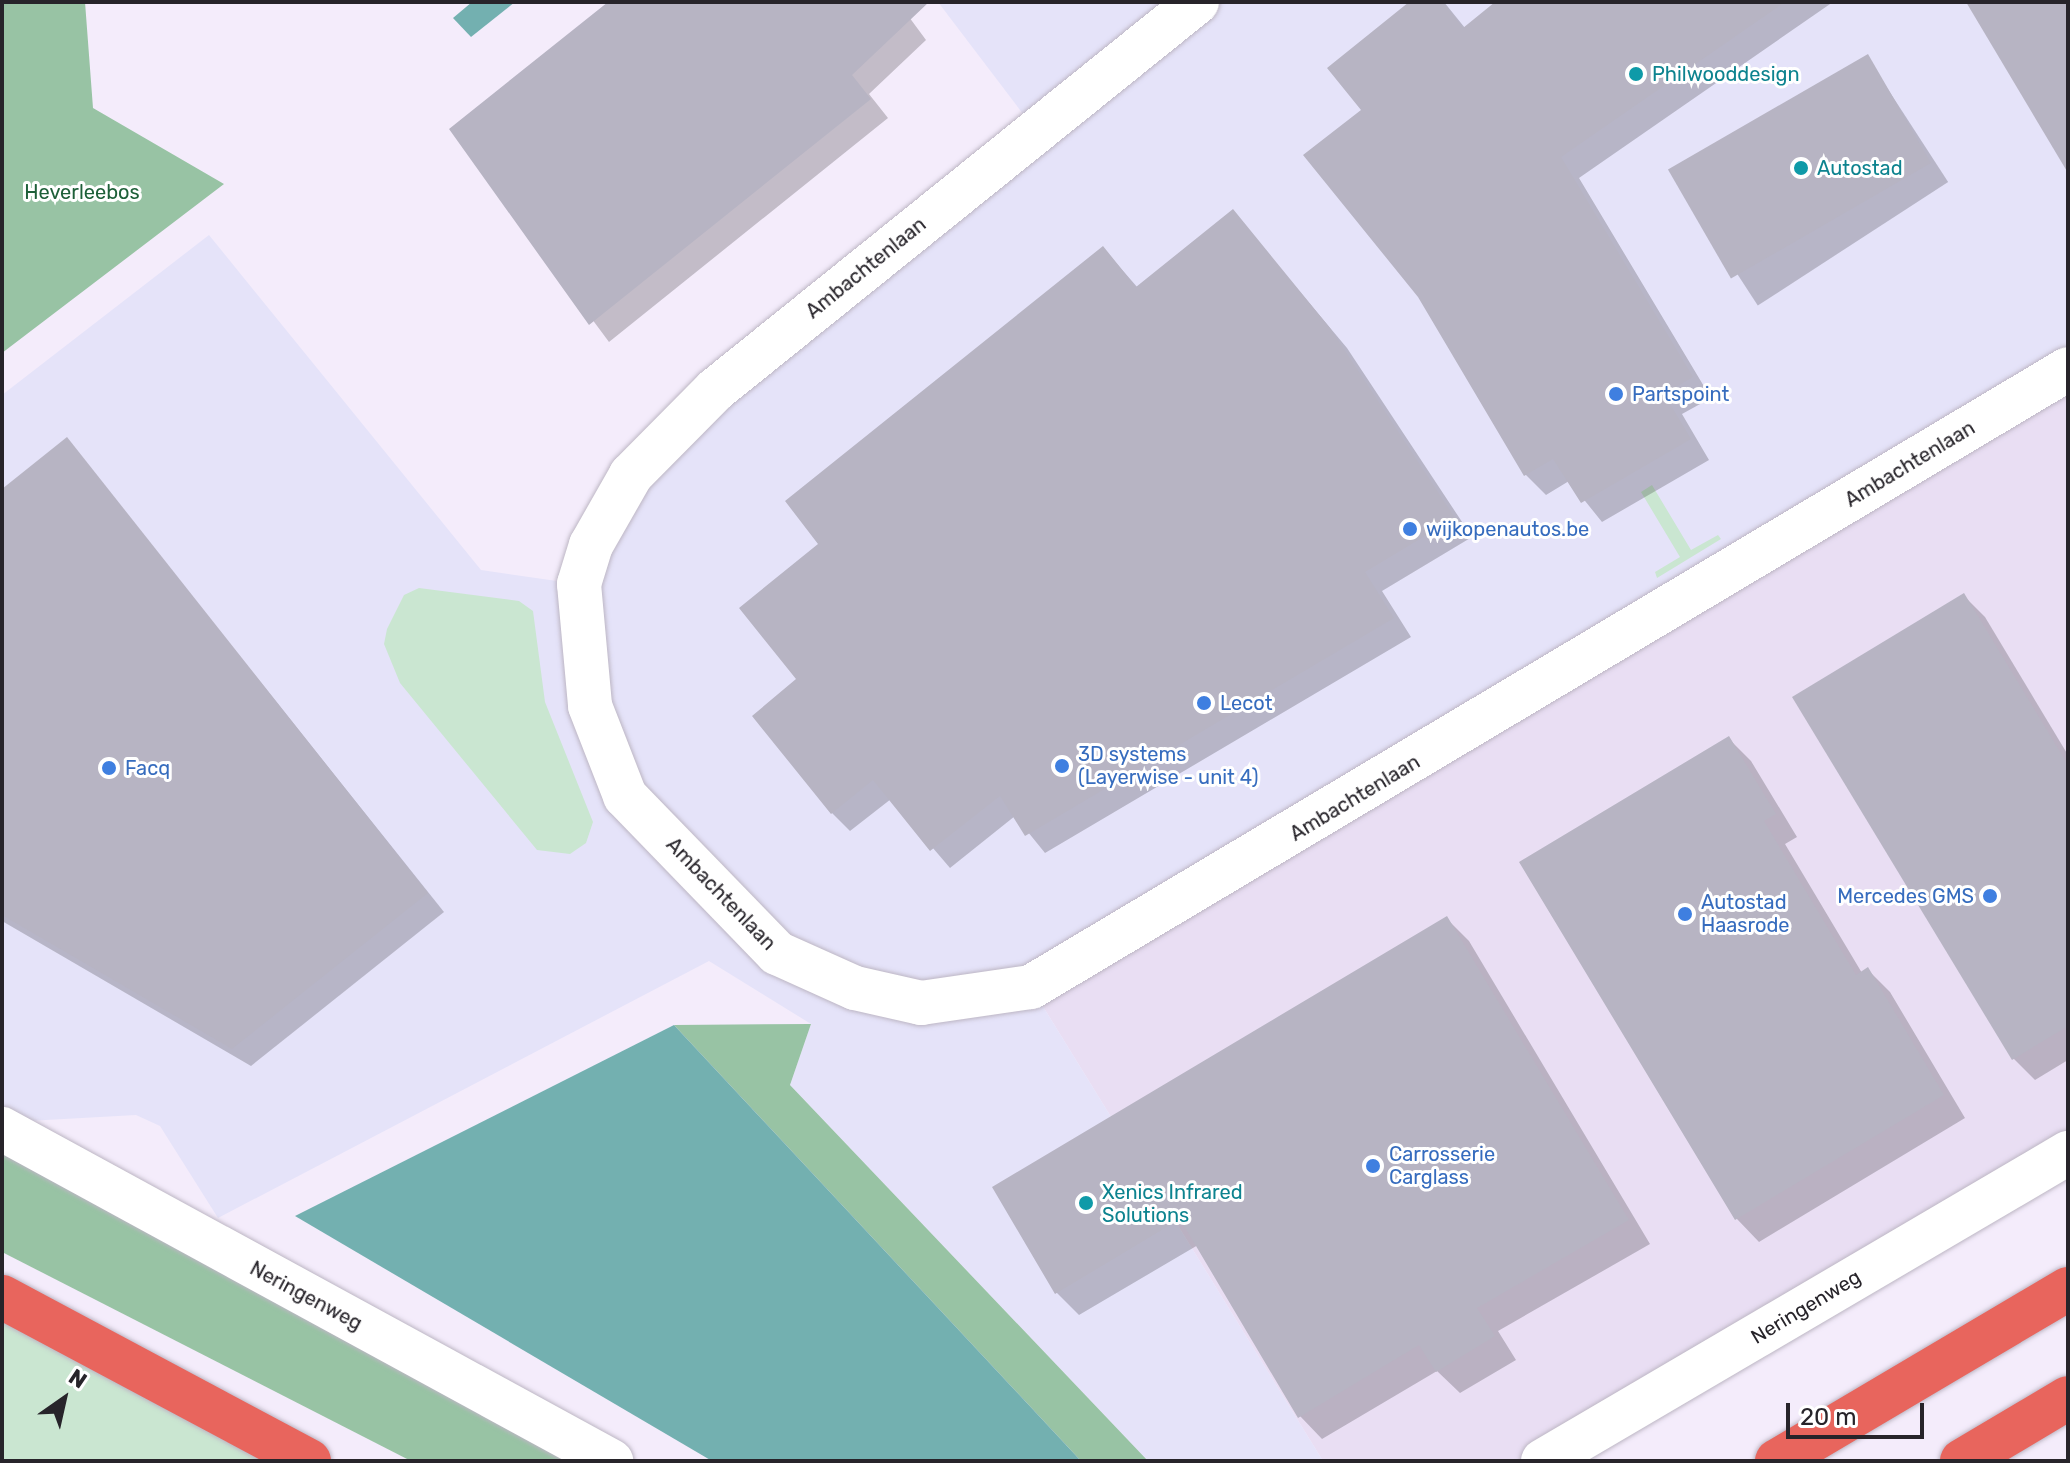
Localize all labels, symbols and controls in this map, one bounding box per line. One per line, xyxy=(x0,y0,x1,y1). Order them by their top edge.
place label: Philwooddesign xyxy=(1652,62,1800,86)
marker: Philwooddesign xyxy=(1627,65,1645,83)
place label: Autostad xyxy=(1817,156,1903,180)
marker: Autostad xyxy=(1792,159,1810,177)
park label: Heverleebos xyxy=(24,180,140,204)
street label: Ambachtenlaan xyxy=(801,212,931,324)
place label: Partspoint xyxy=(1632,382,1729,406)
marker: Partspoint xyxy=(1607,385,1625,403)
street label: Ambachtenlaan xyxy=(1841,416,1979,512)
place label: wijkopenautos.be xyxy=(1426,517,1589,541)
marker: wijkopenautos.be xyxy=(1401,520,1419,538)
place label: Lecot xyxy=(1220,691,1272,715)
marker: Lecot xyxy=(1195,694,1213,712)
place label: 3D systems (Layerwise - unit 4) xyxy=(1078,742,1258,789)
street label: Ambachtenlaan xyxy=(1286,750,1424,846)
place label: Facq xyxy=(125,756,170,780)
marker: 3D systems (Layerwise - unit 4) xyxy=(1053,757,1071,775)
marker: Facq xyxy=(100,759,118,777)
street label: Ambachtenlaan xyxy=(661,833,781,955)
place label: Mercedes GMS xyxy=(1837,884,1974,908)
marker: Mercedes GMS xyxy=(1981,887,1999,905)
place label: Autostad Haasrode xyxy=(1701,890,1790,937)
marker: Autostad Haasrode xyxy=(1676,905,1694,923)
place label: Carrosserie Carglass xyxy=(1389,1142,1495,1189)
marker: Carrosserie Carglass xyxy=(1364,1157,1382,1175)
place label: Xenics Infrared Solutions xyxy=(1102,1180,1243,1227)
marker: Xenics Infrared Solutions xyxy=(1077,1194,1095,1212)
street label: Neringenweg xyxy=(246,1256,366,1336)
street label: Neringenweg xyxy=(1747,1265,1865,1349)
north arrow xyxy=(24,1359,104,1439)
text: N xyxy=(64,1363,92,1394)
scale bar xyxy=(1790,1387,1928,1437)
text: 20 m xyxy=(1800,1403,1857,1431)

